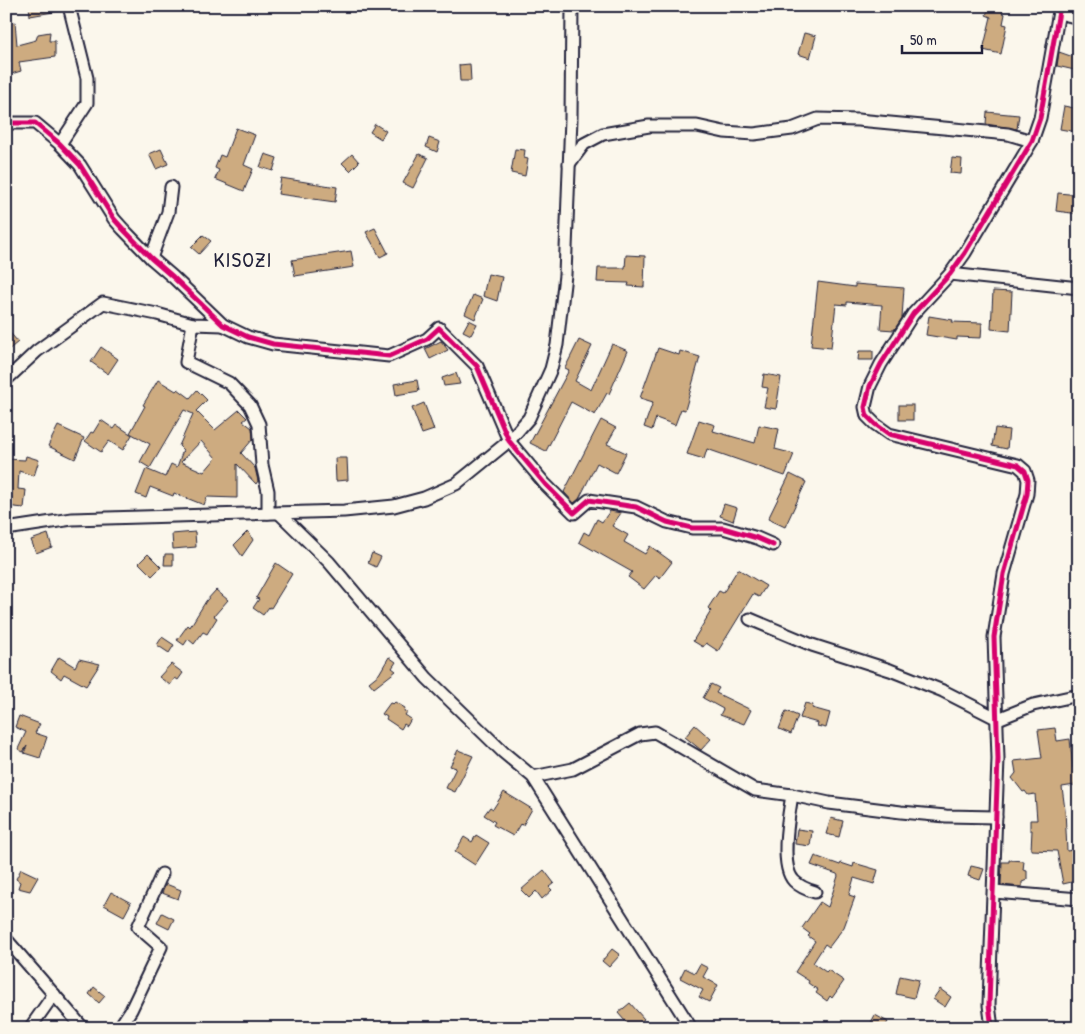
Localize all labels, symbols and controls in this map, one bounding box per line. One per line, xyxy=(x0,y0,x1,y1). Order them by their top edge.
scale bar xyxy=(902,22,982,54)
text: 50 m xyxy=(910,29,937,50)
district label: KISOZI xyxy=(214,245,272,274)

